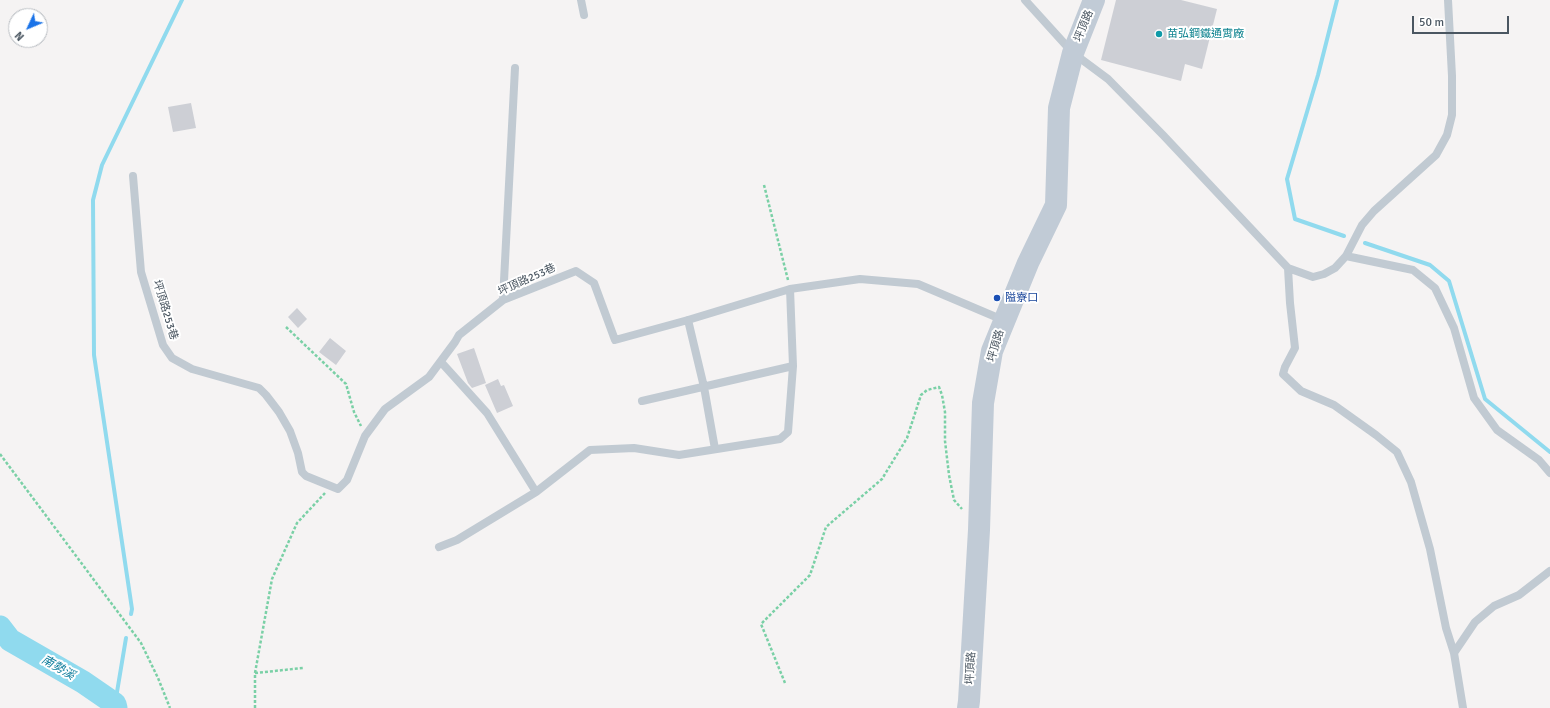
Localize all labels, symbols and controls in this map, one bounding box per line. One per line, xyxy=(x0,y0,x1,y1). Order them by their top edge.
north arrow xyxy=(8,8,48,48)
street label: 坪頂路 xyxy=(1072,8,1096,44)
scale bar xyxy=(1414,8,1511,34)
text: 50 m xyxy=(1419,15,1444,30)
place label: 苗弘鋼鐵通霄廠 xyxy=(1167,27,1244,41)
text: N xyxy=(12,29,27,43)
marker: 苗弘鋼鐵通霄廠 xyxy=(1154,29,1164,39)
street label: 坪頂路253巷 xyxy=(496,261,558,299)
street label: 坪頂路253巷 xyxy=(150,279,180,341)
place label: 隘寮口 xyxy=(1005,291,1038,305)
marker: 隘寮口 xyxy=(992,293,1002,303)
street label: 坪頂路 xyxy=(985,328,1007,364)
street label: 坪頂路 xyxy=(964,651,978,685)
water label: 南勢溪 xyxy=(39,653,77,683)

